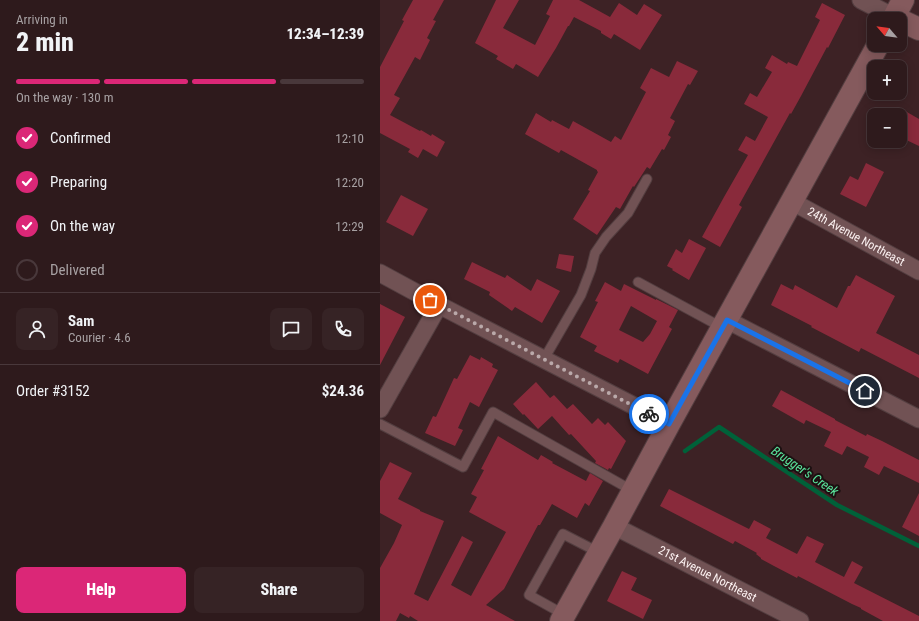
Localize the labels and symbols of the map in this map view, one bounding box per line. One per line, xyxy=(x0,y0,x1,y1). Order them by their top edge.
north arrow xyxy=(867,12,907,52)
street label: 24th Avenue Northeast xyxy=(805,204,907,269)
pin xyxy=(413,283,447,317)
pin xyxy=(848,374,882,408)
courier xyxy=(629,394,669,434)
water label: Brugger's Creek xyxy=(769,443,842,499)
street label: 21st Avenue Northeast xyxy=(656,543,759,605)

